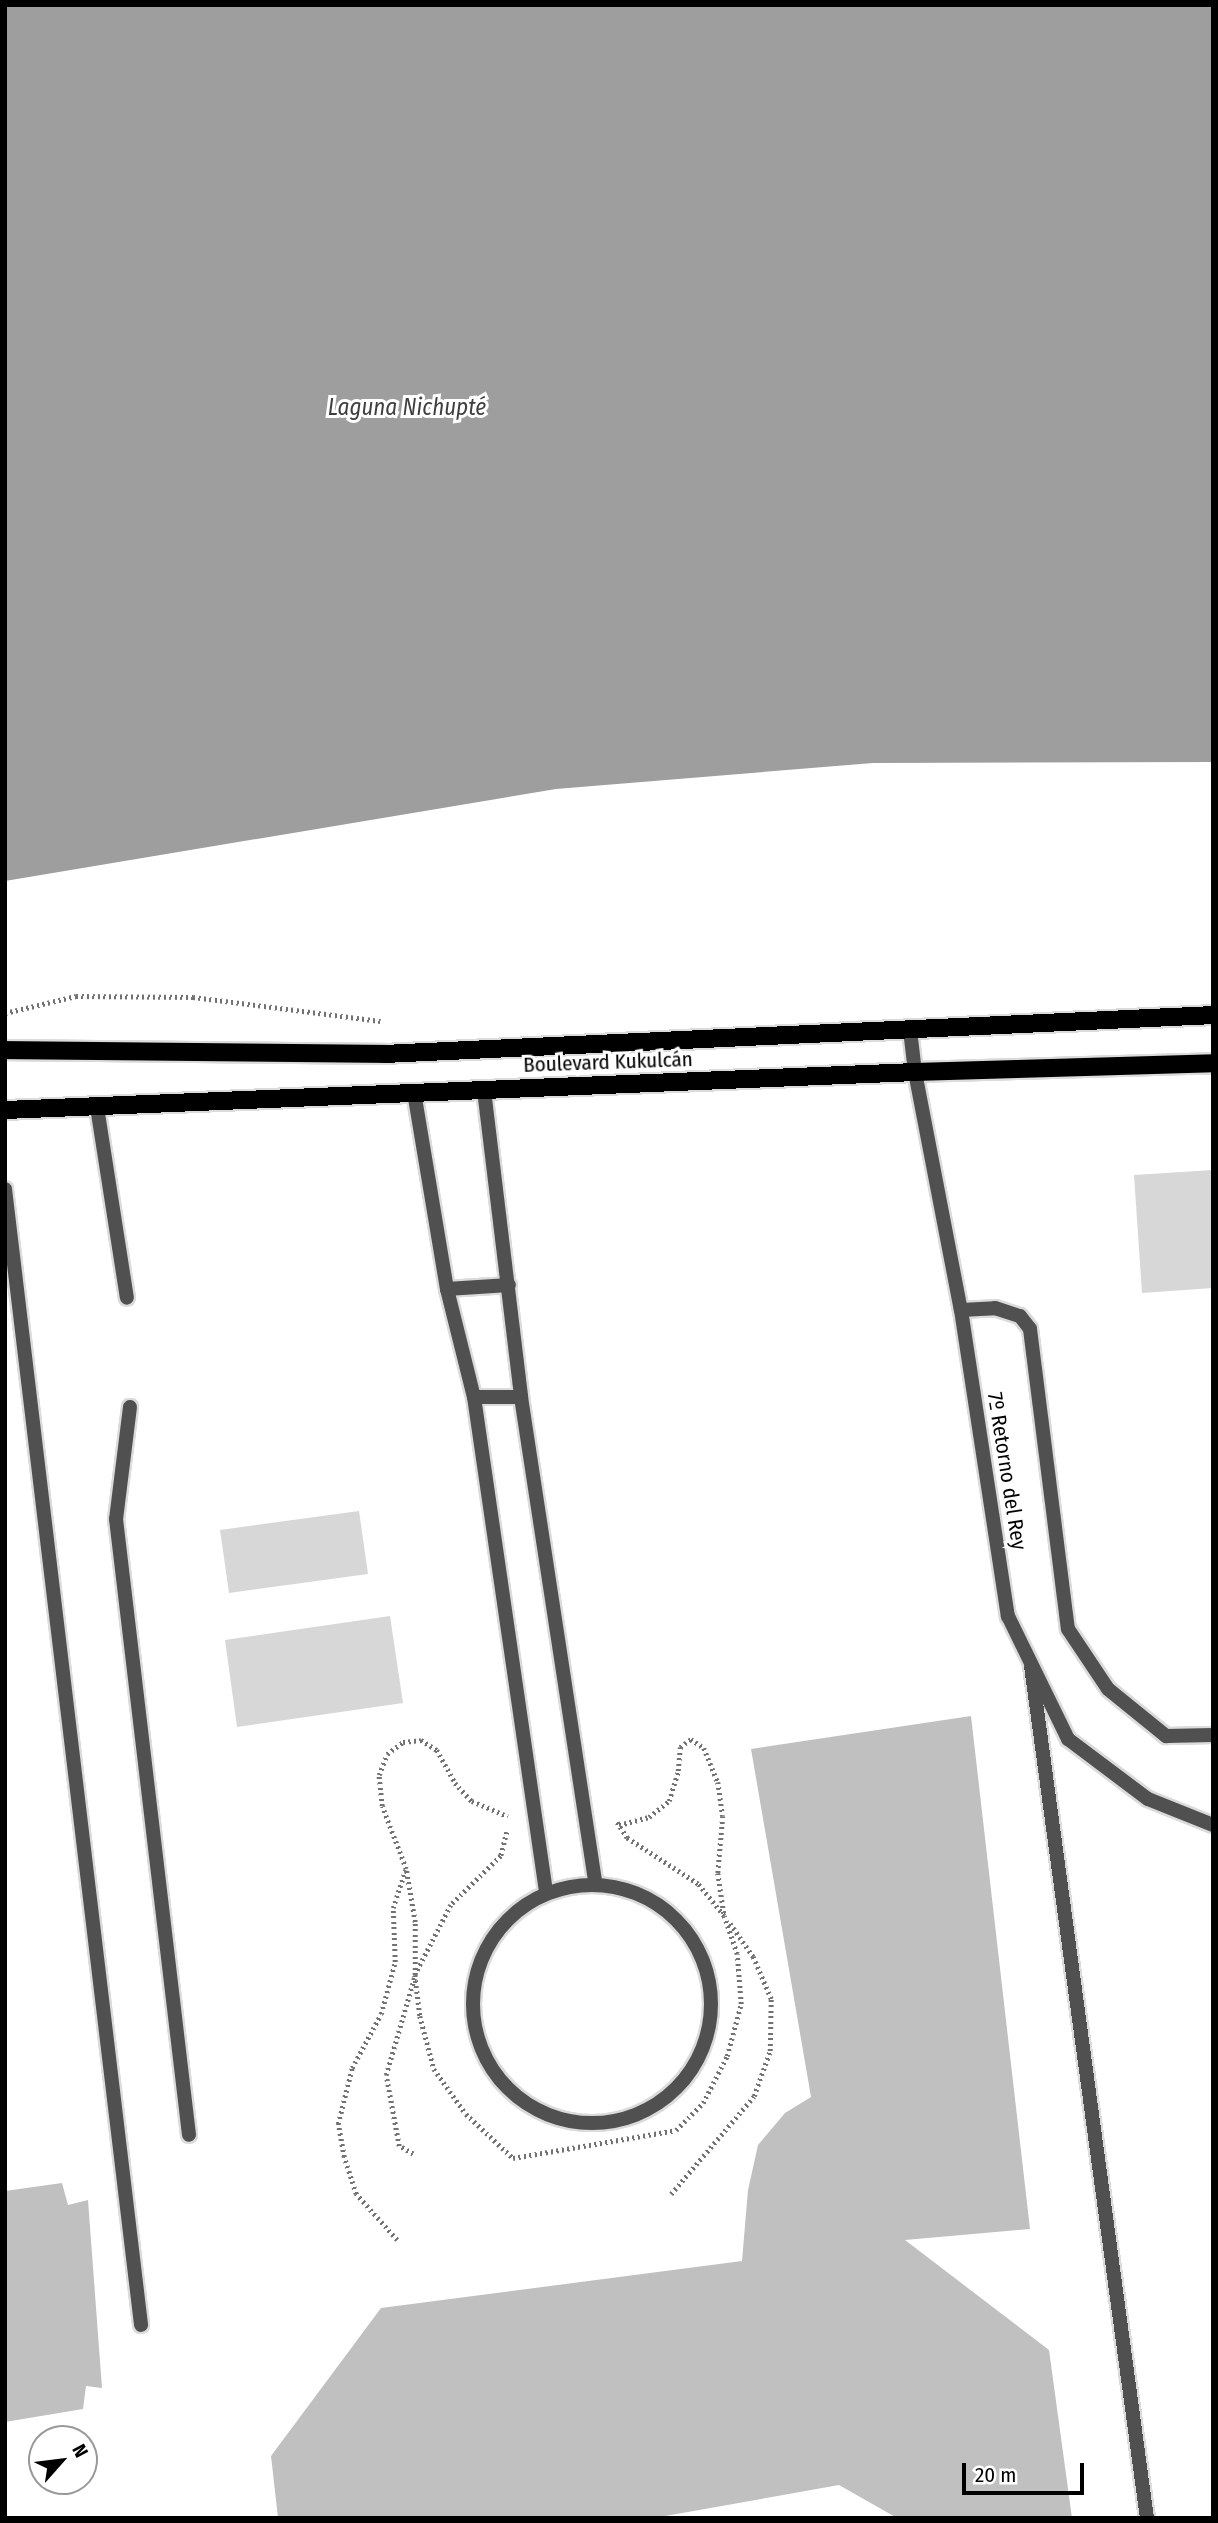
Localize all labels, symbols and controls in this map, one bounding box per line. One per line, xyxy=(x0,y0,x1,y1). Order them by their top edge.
water label: Laguna Nichupté xyxy=(328,393,486,421)
street label: Boulevard Kukulcán xyxy=(523,1046,693,1078)
street label: 7º Retorno del Rey xyxy=(982,1390,1032,1552)
north arrow xyxy=(28,2425,98,2495)
text: N xyxy=(67,2440,93,2461)
scale bar xyxy=(966,2450,1088,2494)
text: 20 m xyxy=(975,2462,1016,2488)

